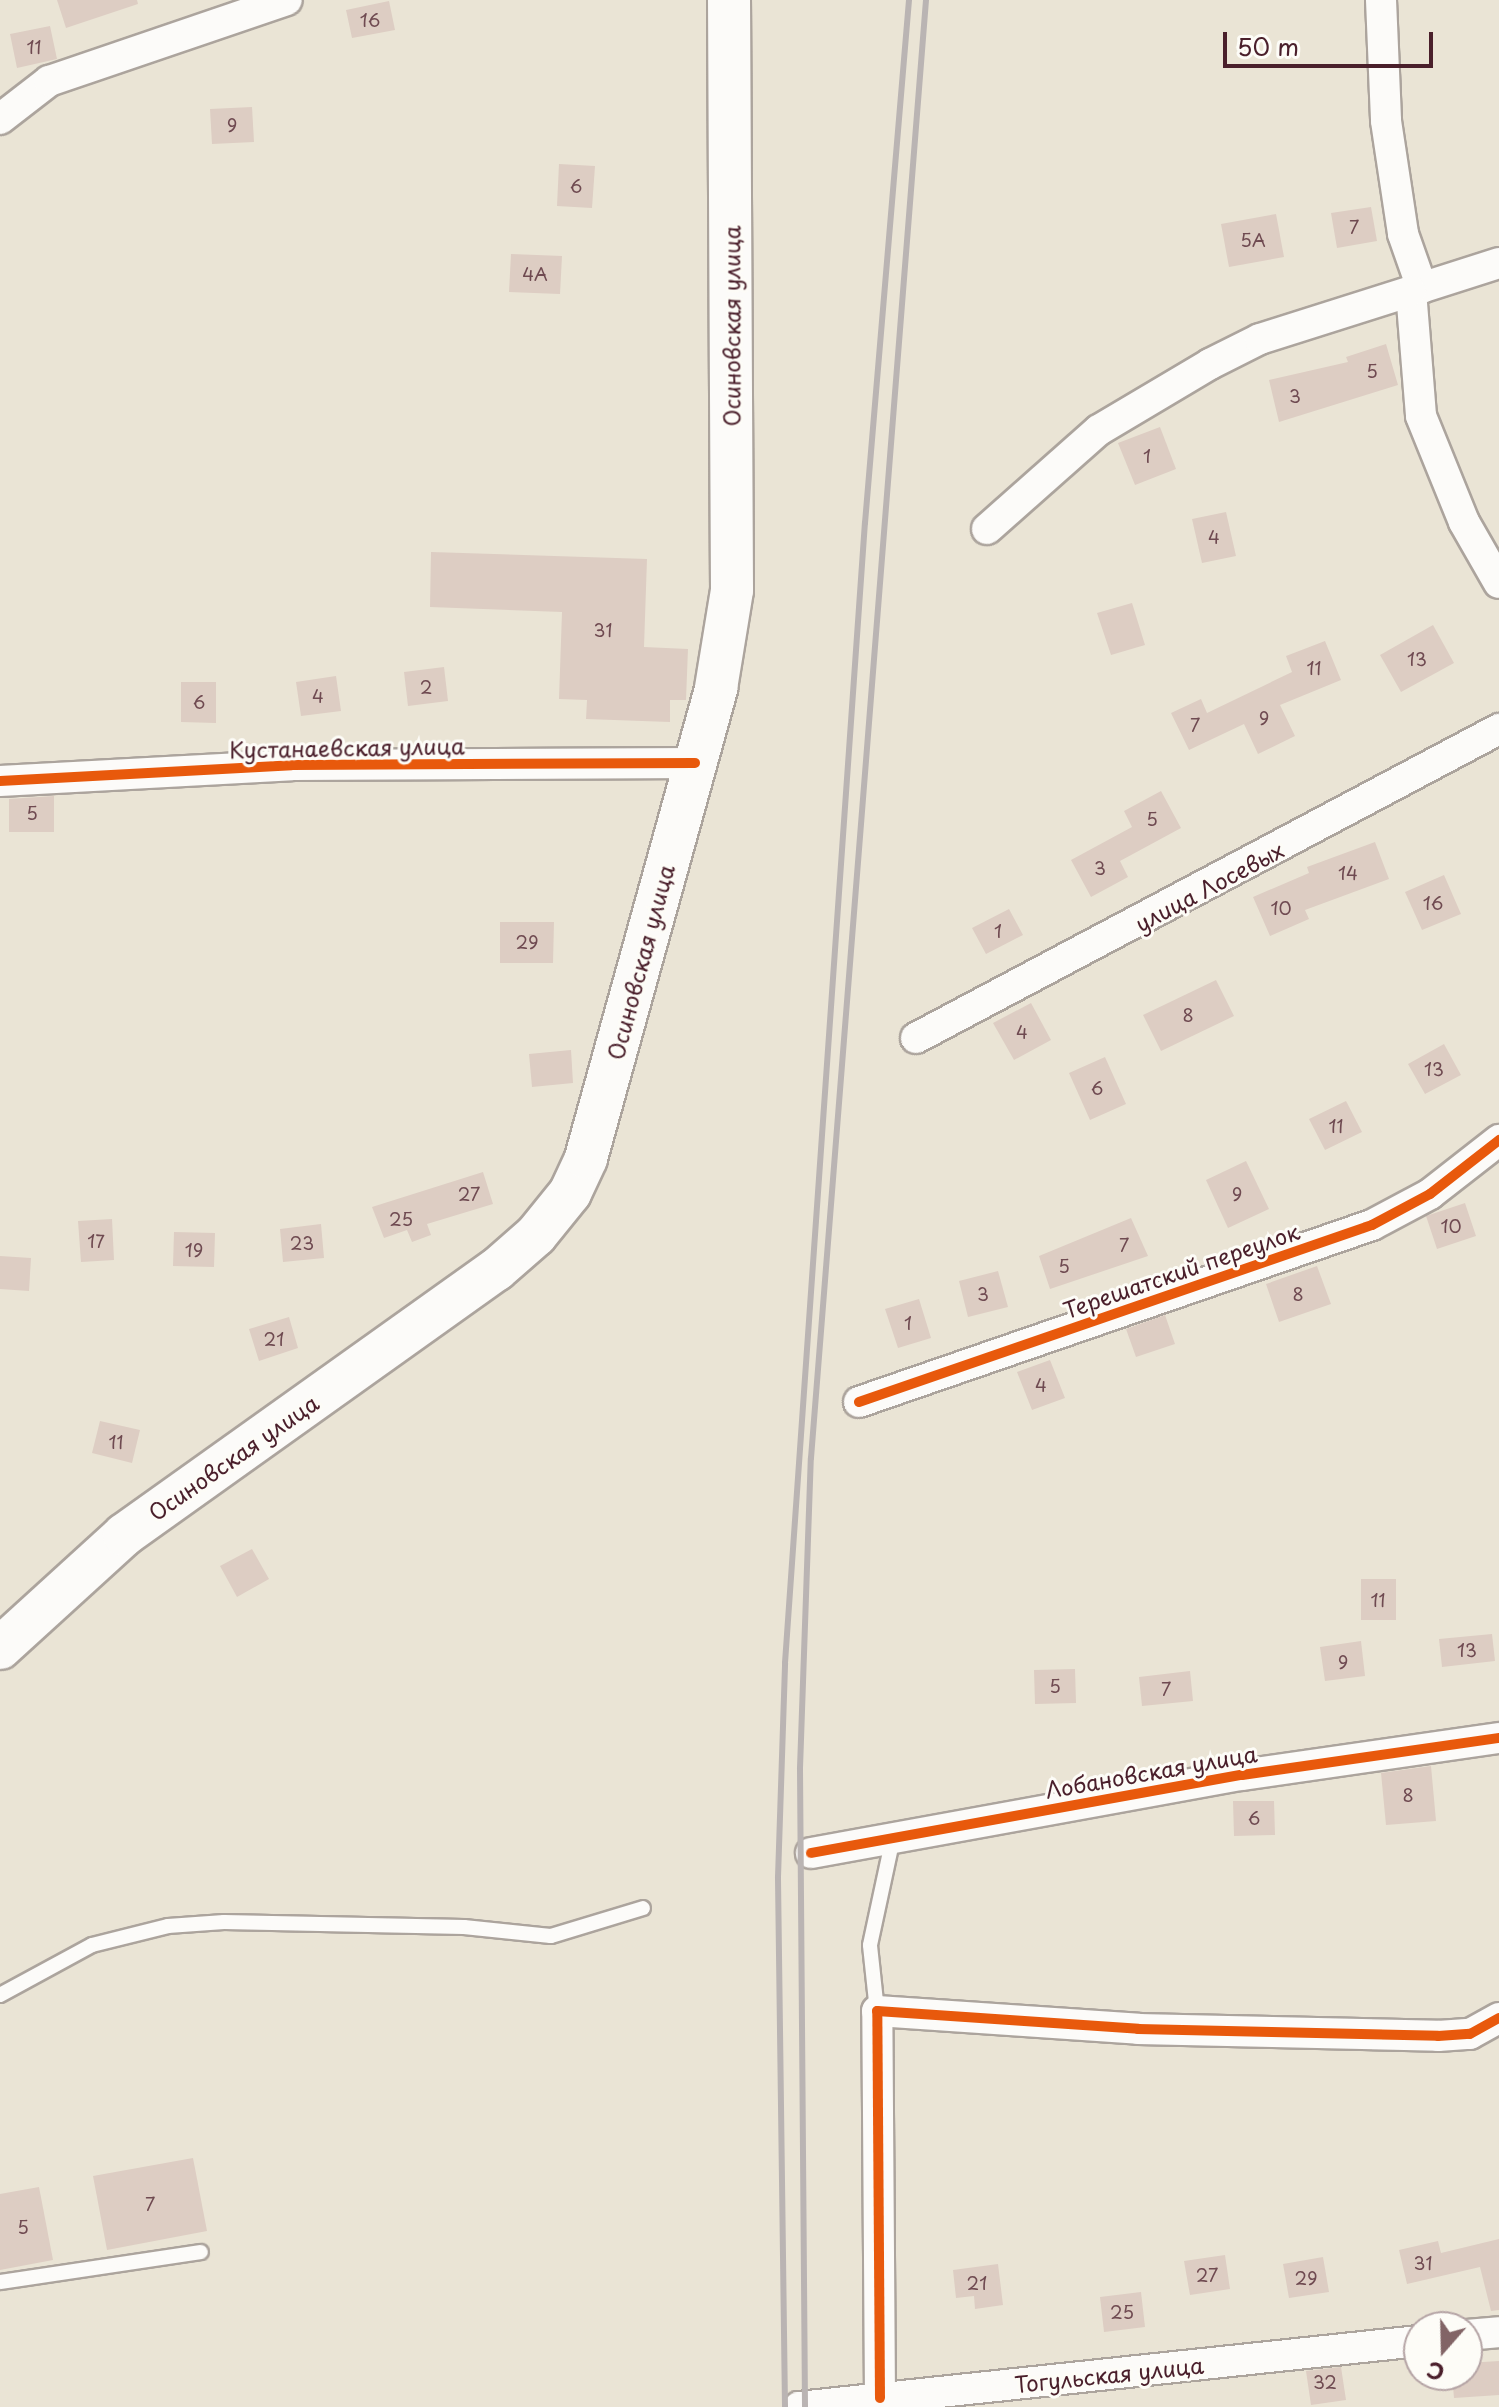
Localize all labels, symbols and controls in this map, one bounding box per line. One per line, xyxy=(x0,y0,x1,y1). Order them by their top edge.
house number: 16 xyxy=(360,9,380,31)
scale bar xyxy=(1227,16,1437,66)
text: 50 m xyxy=(1237,28,1299,64)
house number: 11 xyxy=(26,36,42,58)
house number: 9 xyxy=(227,114,237,136)
house number: 6 xyxy=(570,175,582,197)
house number: 7 xyxy=(1349,216,1359,238)
street label: Осиновская улица xyxy=(718,225,744,427)
house number: 5А xyxy=(1240,229,1266,251)
house number: 4А xyxy=(522,263,548,285)
house number: 5 xyxy=(1366,360,1378,382)
house number: 3 xyxy=(1289,385,1301,407)
house number: 1 xyxy=(1143,445,1151,467)
house number: 4 xyxy=(1208,526,1220,548)
house number: 31 xyxy=(594,619,612,641)
house number: 13 xyxy=(1407,648,1427,670)
house number: 11 xyxy=(1306,657,1322,679)
house number: 2 xyxy=(420,676,432,698)
house number: 4 xyxy=(312,685,324,707)
house number: 6 xyxy=(193,691,205,713)
house number: 9 xyxy=(1259,707,1269,729)
house number: 7 xyxy=(1190,714,1200,736)
street label: Кустанаевская улица xyxy=(228,732,466,762)
house number: 5 xyxy=(26,802,38,824)
house number: 5 xyxy=(1146,808,1158,830)
street label: улица Лосевых xyxy=(1130,835,1288,937)
house number: 3 xyxy=(1094,857,1106,879)
street label: Осиновская улица xyxy=(601,861,679,1063)
house number: 14 xyxy=(1338,862,1358,884)
house number: 16 xyxy=(1423,892,1443,914)
house number: 10 xyxy=(1270,897,1292,919)
house number: 1 xyxy=(994,920,1002,942)
house number: 29 xyxy=(516,931,538,953)
house number: 8 xyxy=(1182,1004,1194,1026)
house number: 4 xyxy=(1016,1021,1028,1043)
house number: 13 xyxy=(1424,1058,1444,1080)
house number: 6 xyxy=(1091,1077,1103,1099)
house number: 11 xyxy=(1328,1115,1344,1137)
house number: 27 xyxy=(458,1183,480,1205)
house number: 9 xyxy=(1232,1183,1242,1205)
house number: 25 xyxy=(389,1208,413,1230)
house number: 10 xyxy=(1440,1215,1462,1237)
street label: Терешатский переулок xyxy=(1060,1217,1302,1323)
house number: 17 xyxy=(87,1230,105,1252)
house number: 23 xyxy=(290,1232,314,1254)
house number: 7 xyxy=(1119,1234,1129,1256)
house number: 19 xyxy=(185,1239,203,1261)
house number: 5 xyxy=(1058,1255,1070,1277)
house number: 3 xyxy=(977,1283,989,1305)
house number: 8 xyxy=(1292,1283,1304,1305)
house number: 1 xyxy=(904,1312,912,1334)
house number: 21 xyxy=(264,1328,284,1350)
house number: 4 xyxy=(1035,1374,1047,1396)
street label: Осиновская улица xyxy=(143,1388,323,1526)
house number: 11 xyxy=(108,1431,124,1453)
house number: 11 xyxy=(1370,1589,1386,1611)
house number: 13 xyxy=(1457,1639,1477,1661)
house number: 9 xyxy=(1338,1651,1348,1673)
house number: 5 xyxy=(1049,1675,1061,1697)
house number: 7 xyxy=(1161,1678,1171,1700)
street label: Лобановская улица xyxy=(1042,1739,1260,1803)
house number: 8 xyxy=(1402,1784,1414,1806)
house number: 6 xyxy=(1248,1807,1260,1829)
house number: 7 xyxy=(145,2193,155,2215)
house number: 5 xyxy=(17,2216,29,2238)
house number: 31 xyxy=(1414,2252,1432,2274)
house number: 27 xyxy=(1196,2264,1218,2286)
house number: 29 xyxy=(1295,2267,1317,2289)
house number: 21 xyxy=(967,2272,987,2294)
house number: 25 xyxy=(1110,2301,1134,2323)
north arrow xyxy=(1403,2311,1483,2391)
street label: Тогульская улица xyxy=(1012,2351,1206,2397)
text: С xyxy=(1422,2354,1449,2390)
house number: 32 xyxy=(1313,2371,1337,2393)

